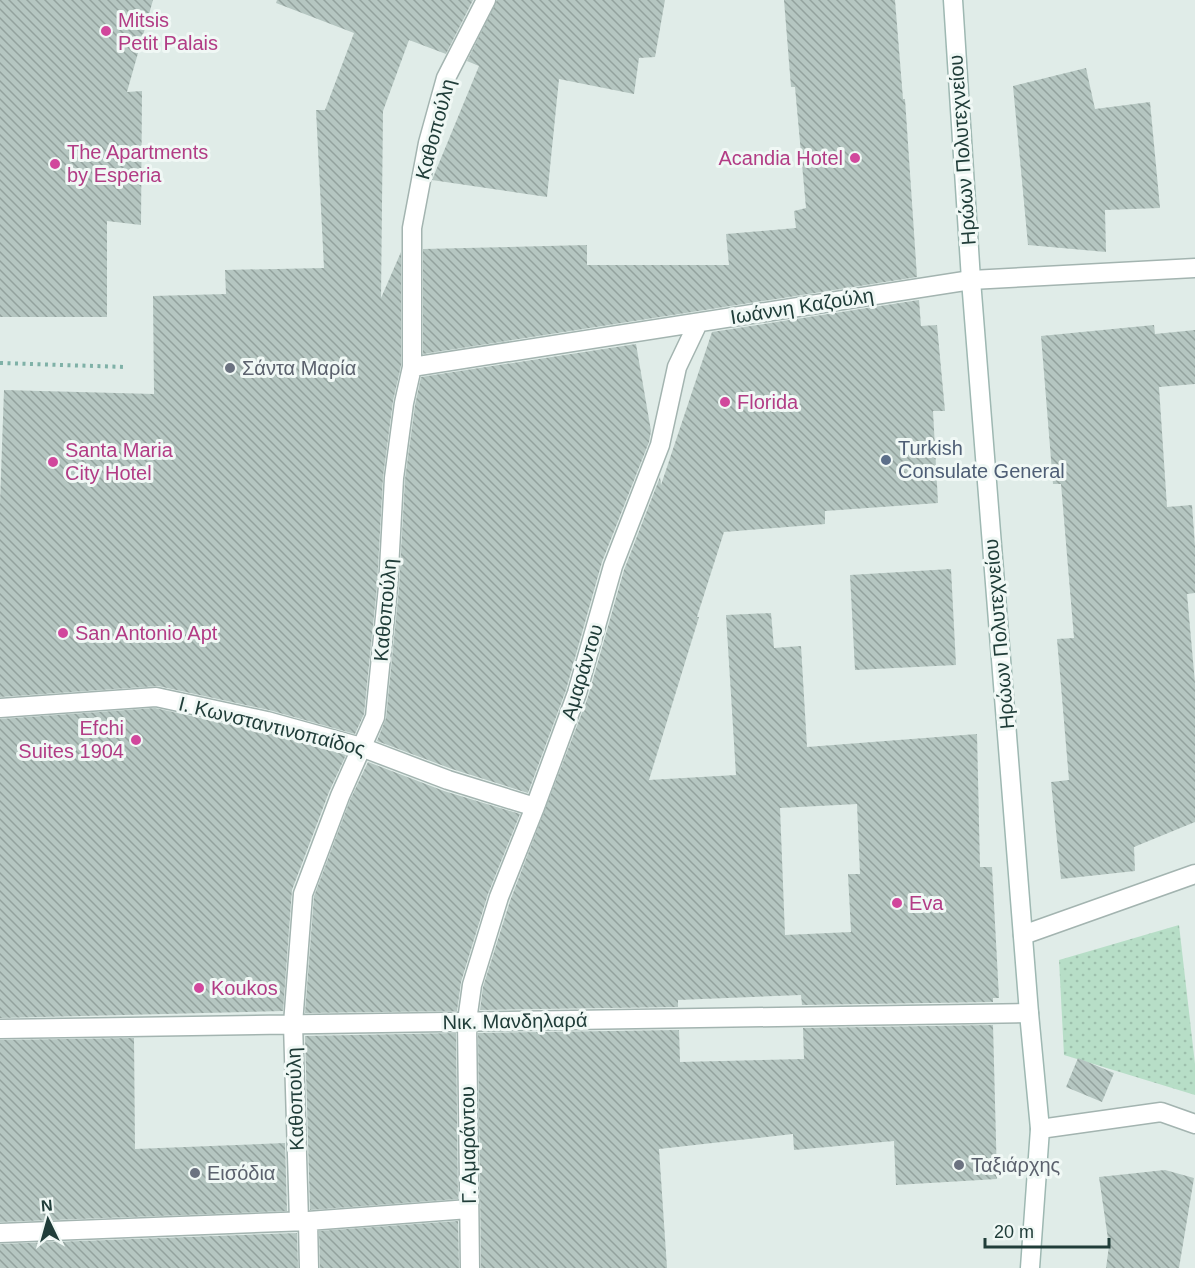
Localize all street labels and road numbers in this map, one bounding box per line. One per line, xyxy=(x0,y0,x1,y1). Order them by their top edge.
street label: Ηρώων Πολυτεχνείου xyxy=(944,54,980,246)
street label: Καθοπούλη xyxy=(411,76,459,182)
street label: Ιωάννη Καζούλη xyxy=(729,284,875,328)
street label: Ηρώων Πολυτεχνείου xyxy=(980,538,1018,730)
street label: Καθοπούλη xyxy=(370,558,400,662)
street label: Αμαράντου xyxy=(557,621,607,723)
street label: Ι. Κωνσταντινοπαίδος xyxy=(176,692,368,760)
street label: Νικ. Μανδηλαρά xyxy=(442,1009,588,1033)
street label: Καθοπούλη xyxy=(282,1047,308,1151)
street label: Γ. Αμαράντου xyxy=(456,1086,480,1204)

